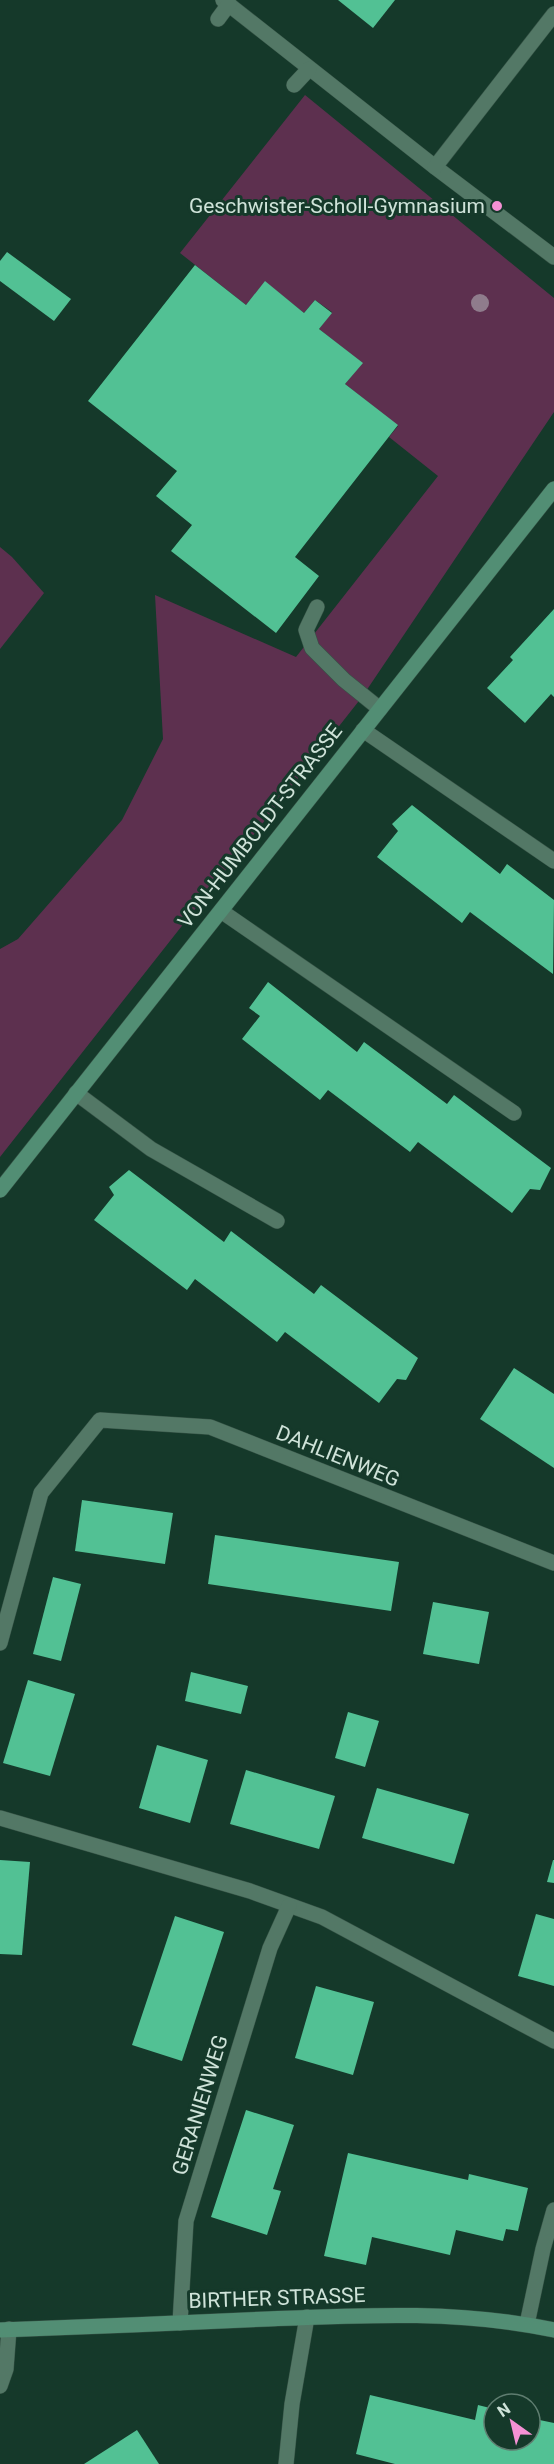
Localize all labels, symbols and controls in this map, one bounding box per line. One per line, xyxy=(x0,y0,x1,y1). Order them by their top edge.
place label: Geschwister-Scholl-Gymnasium xyxy=(189,194,485,218)
marker: Geschwister-Scholl-Gymnasium xyxy=(490,199,504,213)
street label: VON-HUMBOLDT-STRASSE xyxy=(173,719,347,933)
street label: DAHLIENWEG xyxy=(273,1420,403,1492)
street label: GERANIENWEG xyxy=(167,2032,233,2178)
street label: BIRTHER STRASSE xyxy=(188,2283,366,2313)
north arrow xyxy=(482,2392,542,2452)
text: N xyxy=(494,2399,514,2421)

